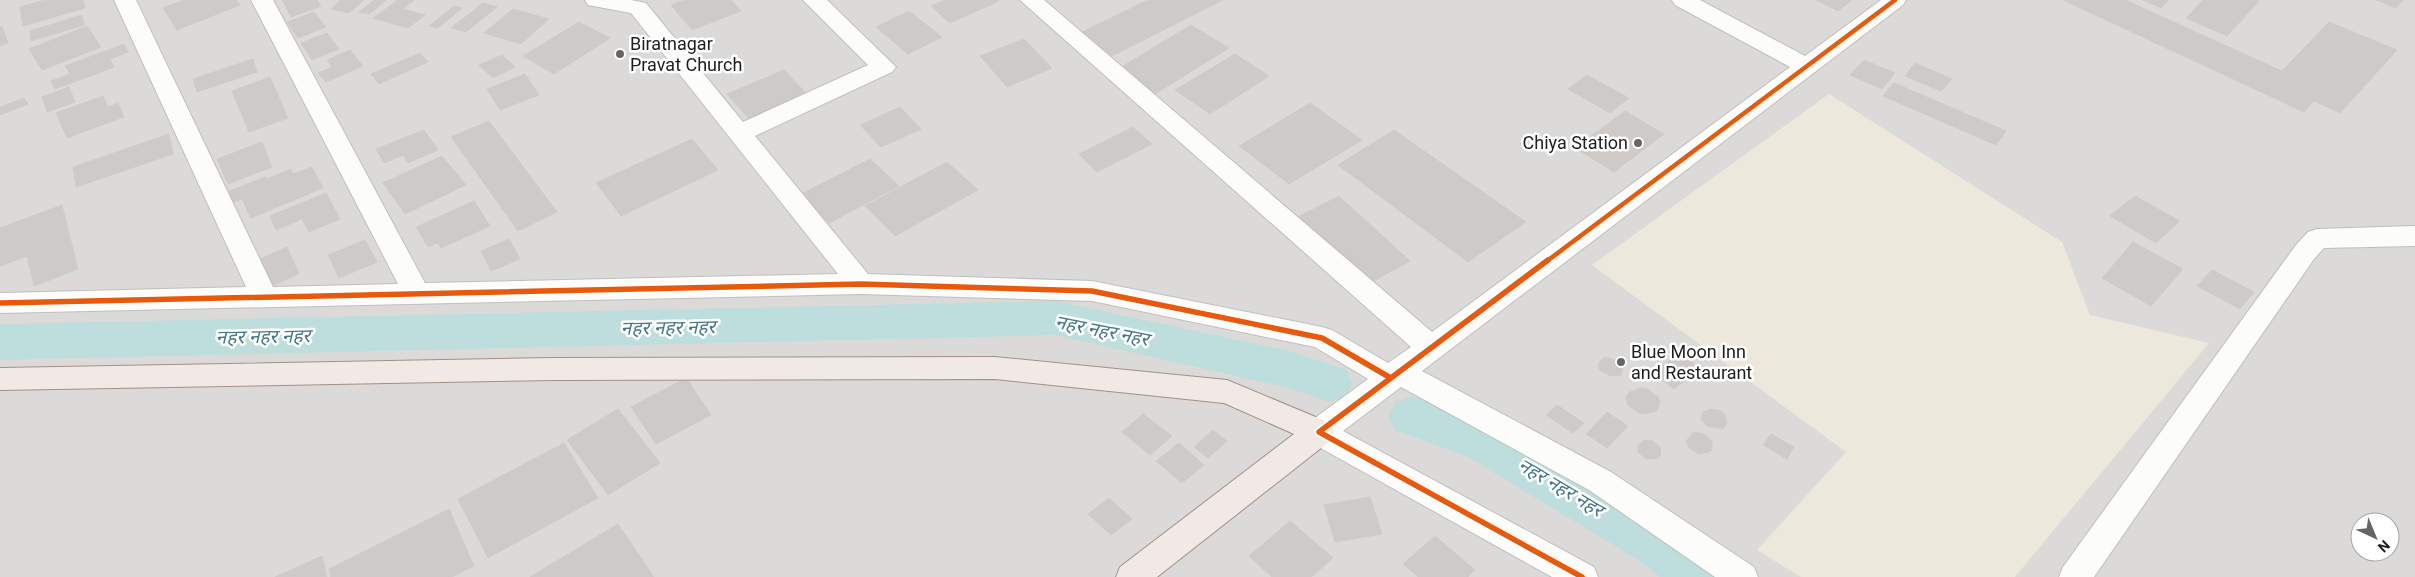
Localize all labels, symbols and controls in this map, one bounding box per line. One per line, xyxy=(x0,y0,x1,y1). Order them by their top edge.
place label: Biratnagar Pravat Church xyxy=(630,33,742,75)
marker: Biratnagar Pravat Church xyxy=(614,48,626,60)
place label: Chiya Station xyxy=(1523,132,1628,153)
marker: Chiya Station xyxy=(1632,137,1644,149)
water label: नहर नहर नहर xyxy=(1053,310,1155,352)
water label: नहर नहर नहर xyxy=(621,315,720,340)
water label: नहर नहर नहर xyxy=(216,324,315,349)
place label: Blue Moon Inn and Restaurant xyxy=(1631,341,1752,383)
marker: Blue Moon Inn and Restaurant xyxy=(1615,356,1627,368)
water label: नहर नहर नहर xyxy=(1514,453,1611,524)
north arrow xyxy=(2350,512,2400,562)
text: N xyxy=(2375,537,2393,556)

